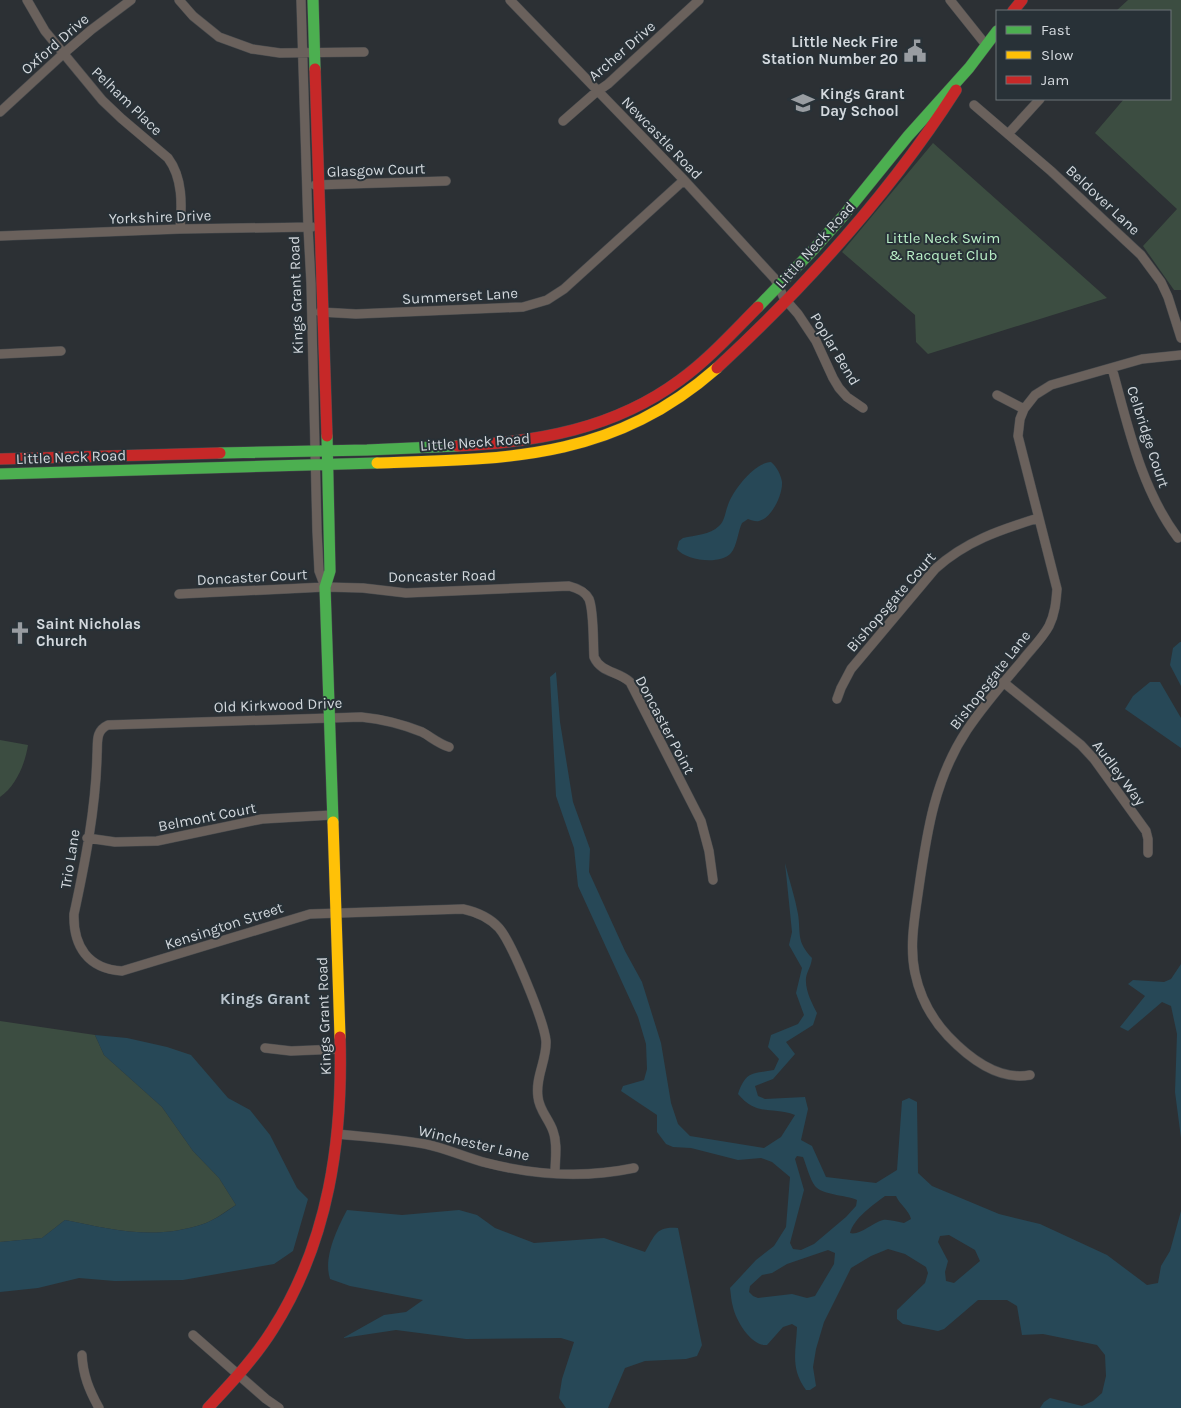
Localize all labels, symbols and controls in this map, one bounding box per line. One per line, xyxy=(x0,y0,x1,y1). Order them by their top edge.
street label: Oxford Drive xyxy=(18,10,92,78)
legend xyxy=(996,10,1171,100)
street label: Archer Drive xyxy=(585,17,659,85)
text: Fast xyxy=(1041,21,1071,39)
place label: Little Neck Fire Station Number 20 xyxy=(761,33,898,68)
public building icon: Little Neck Fire Station Number 20 xyxy=(902,38,928,64)
text: Slow xyxy=(1041,46,1073,64)
street label: Pelham Place xyxy=(88,63,166,139)
text: Jam xyxy=(1041,71,1069,89)
place label: Kings Grant Day School xyxy=(820,85,905,120)
school or university icon: Kings Grant Day School xyxy=(790,90,816,116)
street label: Newcastle Road xyxy=(618,93,706,183)
street label: Glasgow Court xyxy=(326,159,426,181)
street label: Beldover Lane xyxy=(1062,161,1144,239)
street label: Little Neck Road xyxy=(771,198,859,292)
street label: Yorkshire Drive xyxy=(108,206,212,228)
park label: Little Neck Swim & Racquet Club xyxy=(886,229,1000,264)
street label: Kings Grant Road xyxy=(285,235,307,355)
street label: Summerset Lane xyxy=(402,284,518,308)
street label: Poplar Bend xyxy=(806,309,864,389)
street label: Celbridge Court xyxy=(1123,384,1173,491)
street label: Little Neck Road xyxy=(419,429,531,455)
street label: Little Neck Road xyxy=(15,446,127,468)
street label: Bishopsgate Court xyxy=(843,548,940,656)
street label: Doncaster Court xyxy=(196,565,308,589)
street label: Doncaster Road xyxy=(388,566,496,586)
place label: Saint Nicholas Church xyxy=(36,615,141,650)
church icon: Saint Nicholas Church xyxy=(7,620,33,646)
street label: Bishopsgate Lane xyxy=(946,627,1034,733)
street label: Doncaster Point xyxy=(631,673,699,778)
street label: Old Kirkwood Drive xyxy=(213,694,343,716)
street label: Audley Way xyxy=(1089,737,1149,809)
street label: Belmont Court xyxy=(157,799,258,835)
street label: Trio Lane xyxy=(56,828,84,890)
street label: Kensington Street xyxy=(163,898,286,954)
street label: Kings Grant Road xyxy=(313,956,335,1076)
district label: Kings Grant xyxy=(220,989,310,1008)
street label: Winchester Lane xyxy=(417,1121,531,1165)

